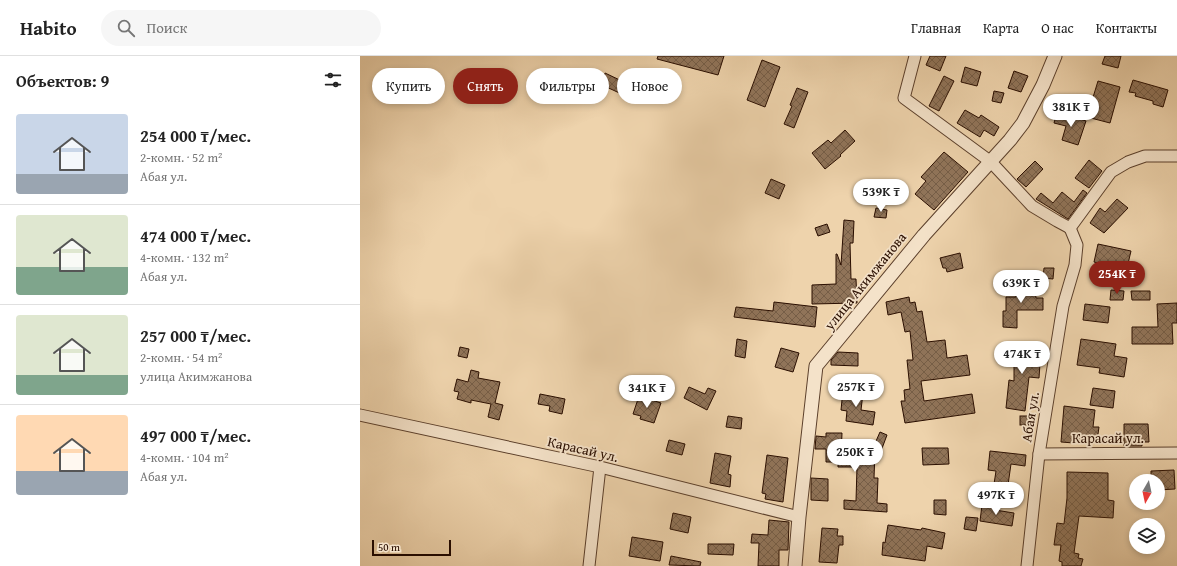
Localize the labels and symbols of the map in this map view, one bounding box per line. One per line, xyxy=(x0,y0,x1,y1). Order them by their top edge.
pin: 381K ₸ xyxy=(1038,94,1104,128)
pin: 539K ₸ xyxy=(848,179,914,213)
street label: улица Акимжанова xyxy=(819,228,911,335)
pin: 254K ₸ xyxy=(1084,261,1150,295)
pin: 639K ₸ xyxy=(988,270,1054,304)
pin: 474K ₸ xyxy=(989,341,1055,375)
pin: 257K ₸ xyxy=(823,374,889,408)
pin: 341K ₸ xyxy=(614,375,680,409)
street label: Абая ул. xyxy=(1016,390,1044,444)
street label: Карасай ул. xyxy=(1072,428,1144,448)
street label: Карасай ул. xyxy=(546,431,620,467)
pin: 250K ₸ xyxy=(822,439,888,473)
north arrow xyxy=(1129,474,1165,510)
pin: 497K ₸ xyxy=(963,482,1029,516)
scale bar xyxy=(372,538,451,557)

